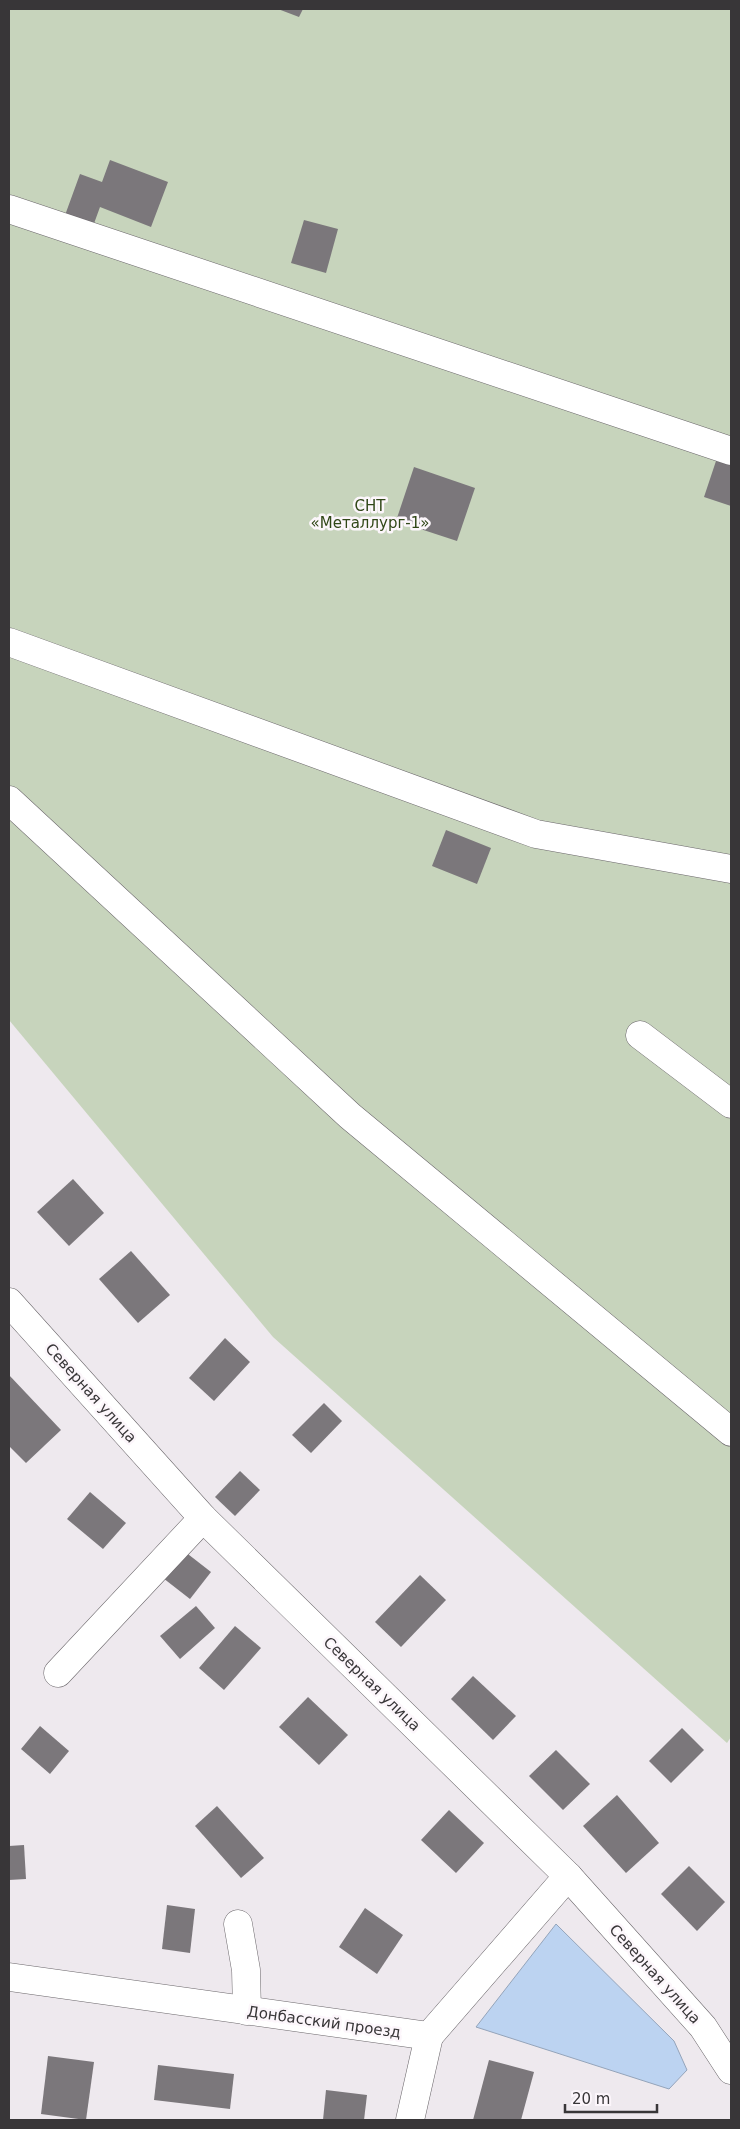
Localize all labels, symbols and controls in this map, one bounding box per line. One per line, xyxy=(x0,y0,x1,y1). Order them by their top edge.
park label: СНТ «Металлург-1» xyxy=(311,497,429,532)
street label: Северная улица xyxy=(42,1340,140,1446)
street label: Северная улица xyxy=(320,1633,424,1735)
street label: Северная улица xyxy=(606,1921,704,2027)
street label: Донбасский проезд xyxy=(246,2002,402,2042)
scale bar xyxy=(565,2082,658,2114)
text: 20 m xyxy=(572,2090,610,2108)

